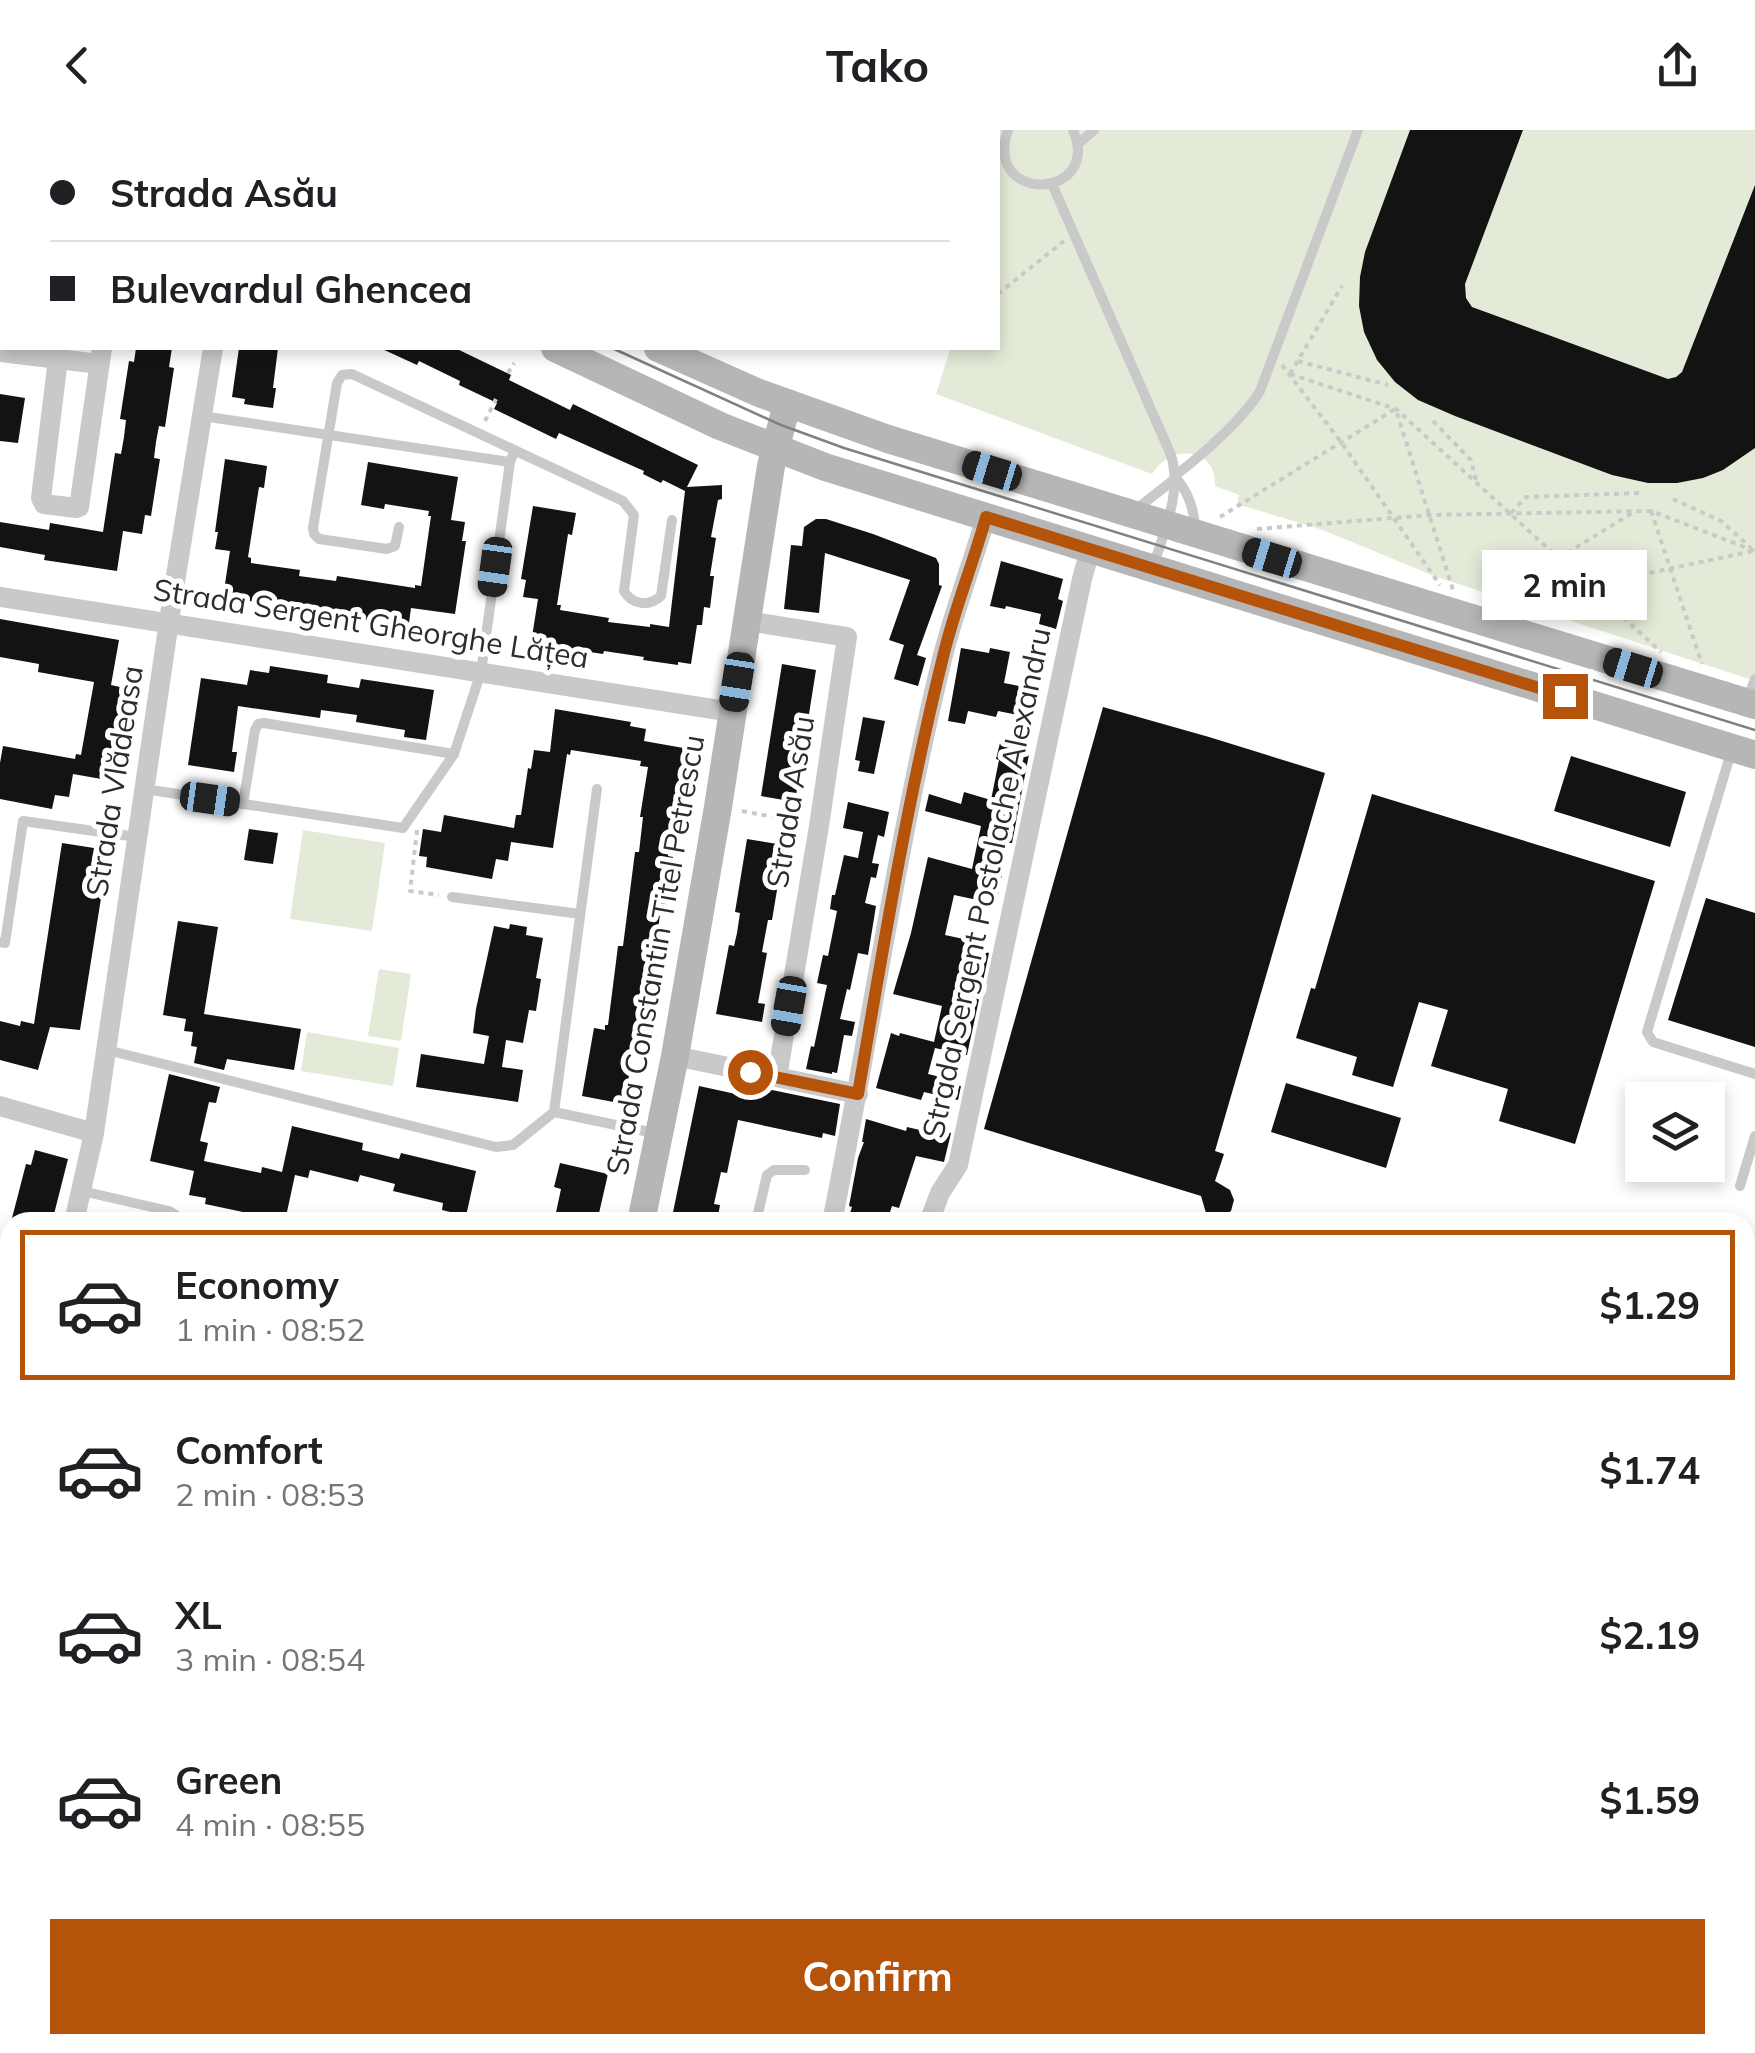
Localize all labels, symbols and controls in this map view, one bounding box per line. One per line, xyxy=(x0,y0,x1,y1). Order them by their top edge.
text: Tako xyxy=(826,37,929,93)
icon: back xyxy=(50,38,105,93)
icon: share xyxy=(1650,38,1705,93)
text: Strada Asău xyxy=(110,169,338,217)
text: Bulevardul Ghencea xyxy=(110,265,472,313)
car xyxy=(959,448,1025,494)
car xyxy=(476,535,514,599)
car xyxy=(1239,535,1305,581)
callout: 2 min xyxy=(1482,551,1648,621)
text: 2 min xyxy=(1522,565,1607,605)
street label: Strada Sergent Gheorghe Lățea xyxy=(151,570,592,676)
street label: Strada Sergent Postolache Alexandru xyxy=(913,624,1059,1141)
car xyxy=(1600,645,1666,691)
car xyxy=(717,650,757,714)
street label: Strada Vlădeasa xyxy=(77,663,151,899)
route end xyxy=(1543,674,1588,719)
street label: Strada Asău xyxy=(758,713,822,891)
street label: Strada Constantin Titel Petrescu xyxy=(598,732,712,1178)
car xyxy=(178,780,242,818)
car xyxy=(769,974,809,1038)
route start xyxy=(728,1050,773,1095)
map controls xyxy=(1625,1082,1725,1182)
button: layers xyxy=(1625,1082,1725,1182)
icon: car xyxy=(55,1260,145,1350)
text: Economy xyxy=(175,1261,339,1309)
text: $1.29 xyxy=(1599,1281,1700,1329)
text: 1 min · 08:52 xyxy=(175,1309,365,1349)
icon: car xyxy=(55,1425,145,1515)
text: Comfort xyxy=(175,1426,323,1474)
text: $1.74 xyxy=(1599,1446,1700,1494)
text: 2 min · 08:53 xyxy=(175,1474,365,1514)
icon: car xyxy=(55,1590,145,1680)
text: XL xyxy=(175,1591,222,1639)
text: $2.19 xyxy=(1599,1611,1700,1659)
text: 3 min · 08:54 xyxy=(175,1639,365,1679)
icon: car xyxy=(55,1755,145,1845)
text: Green xyxy=(175,1756,282,1804)
text: $1.59 xyxy=(1599,1776,1700,1824)
text: 4 min · 08:55 xyxy=(175,1804,365,1844)
button: Confirm xyxy=(50,1919,1705,2034)

